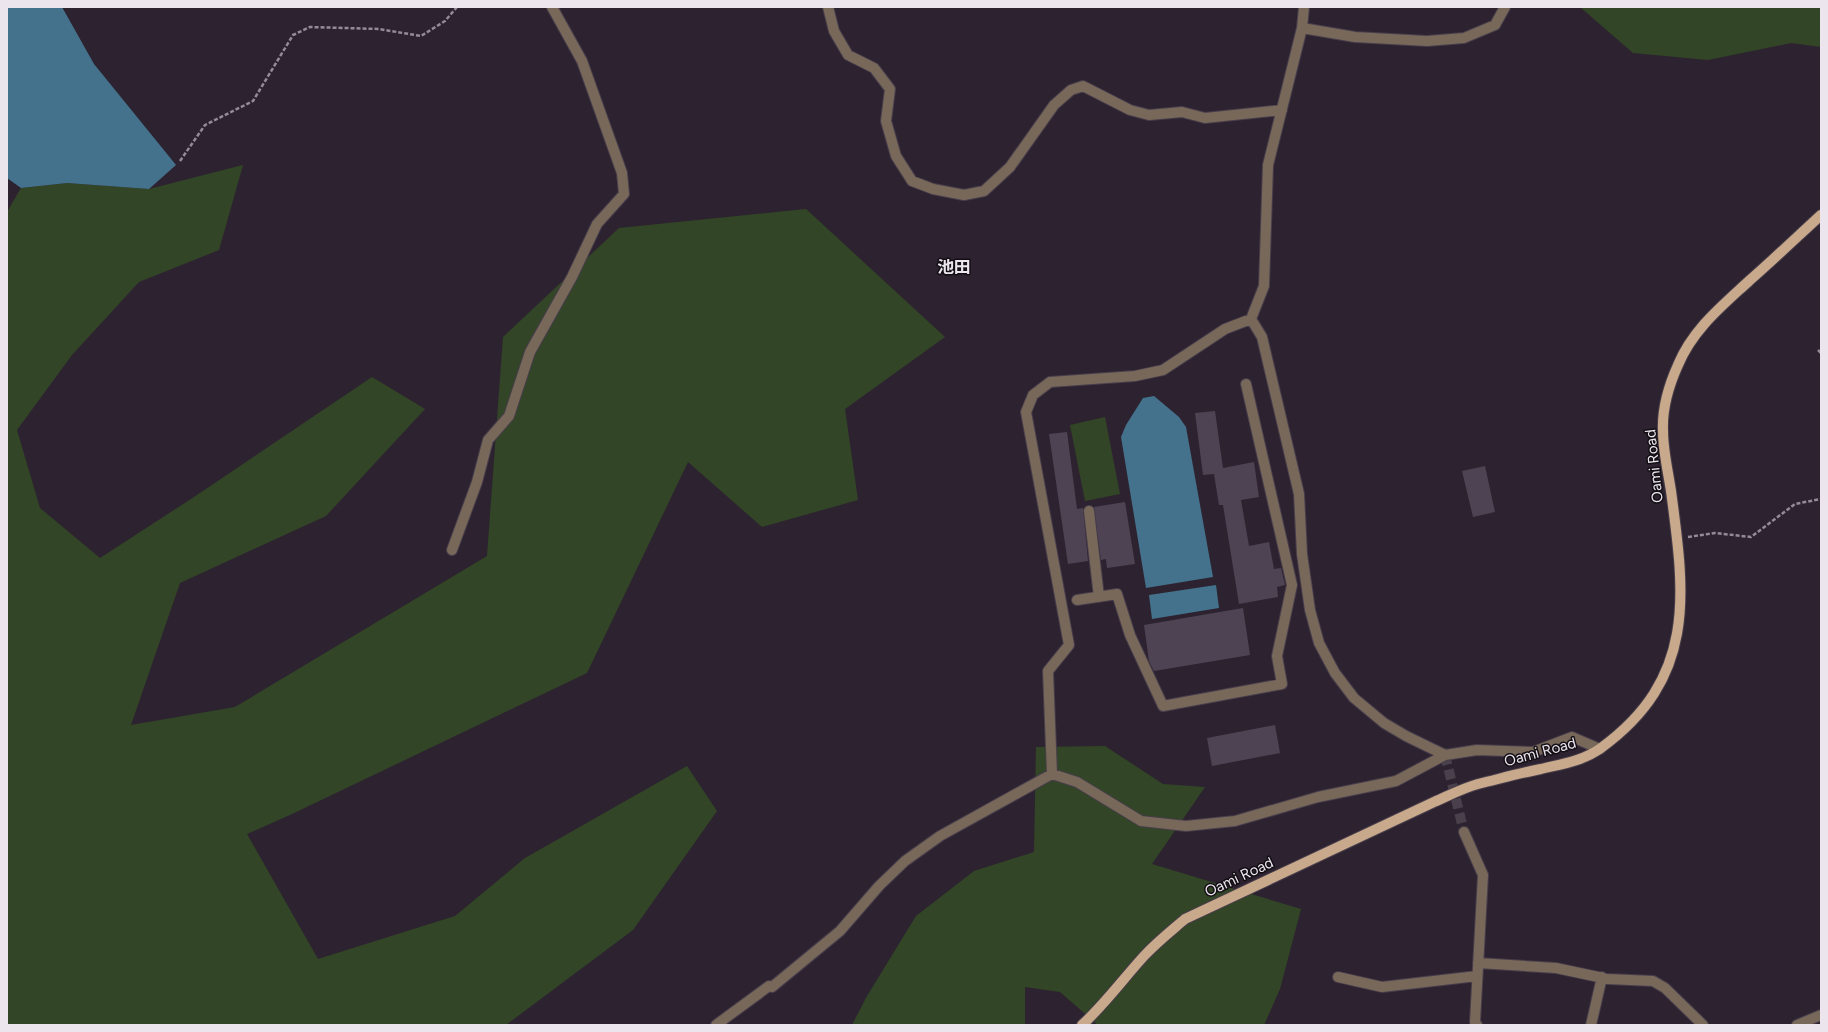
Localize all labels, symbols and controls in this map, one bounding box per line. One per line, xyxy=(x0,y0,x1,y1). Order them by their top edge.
district label: 池田 xyxy=(937,257,971,277)
street label: Oami Road xyxy=(1641,428,1667,504)
street label: Oami Road xyxy=(1502,734,1578,770)
street label: Oami Road xyxy=(1202,853,1276,901)

